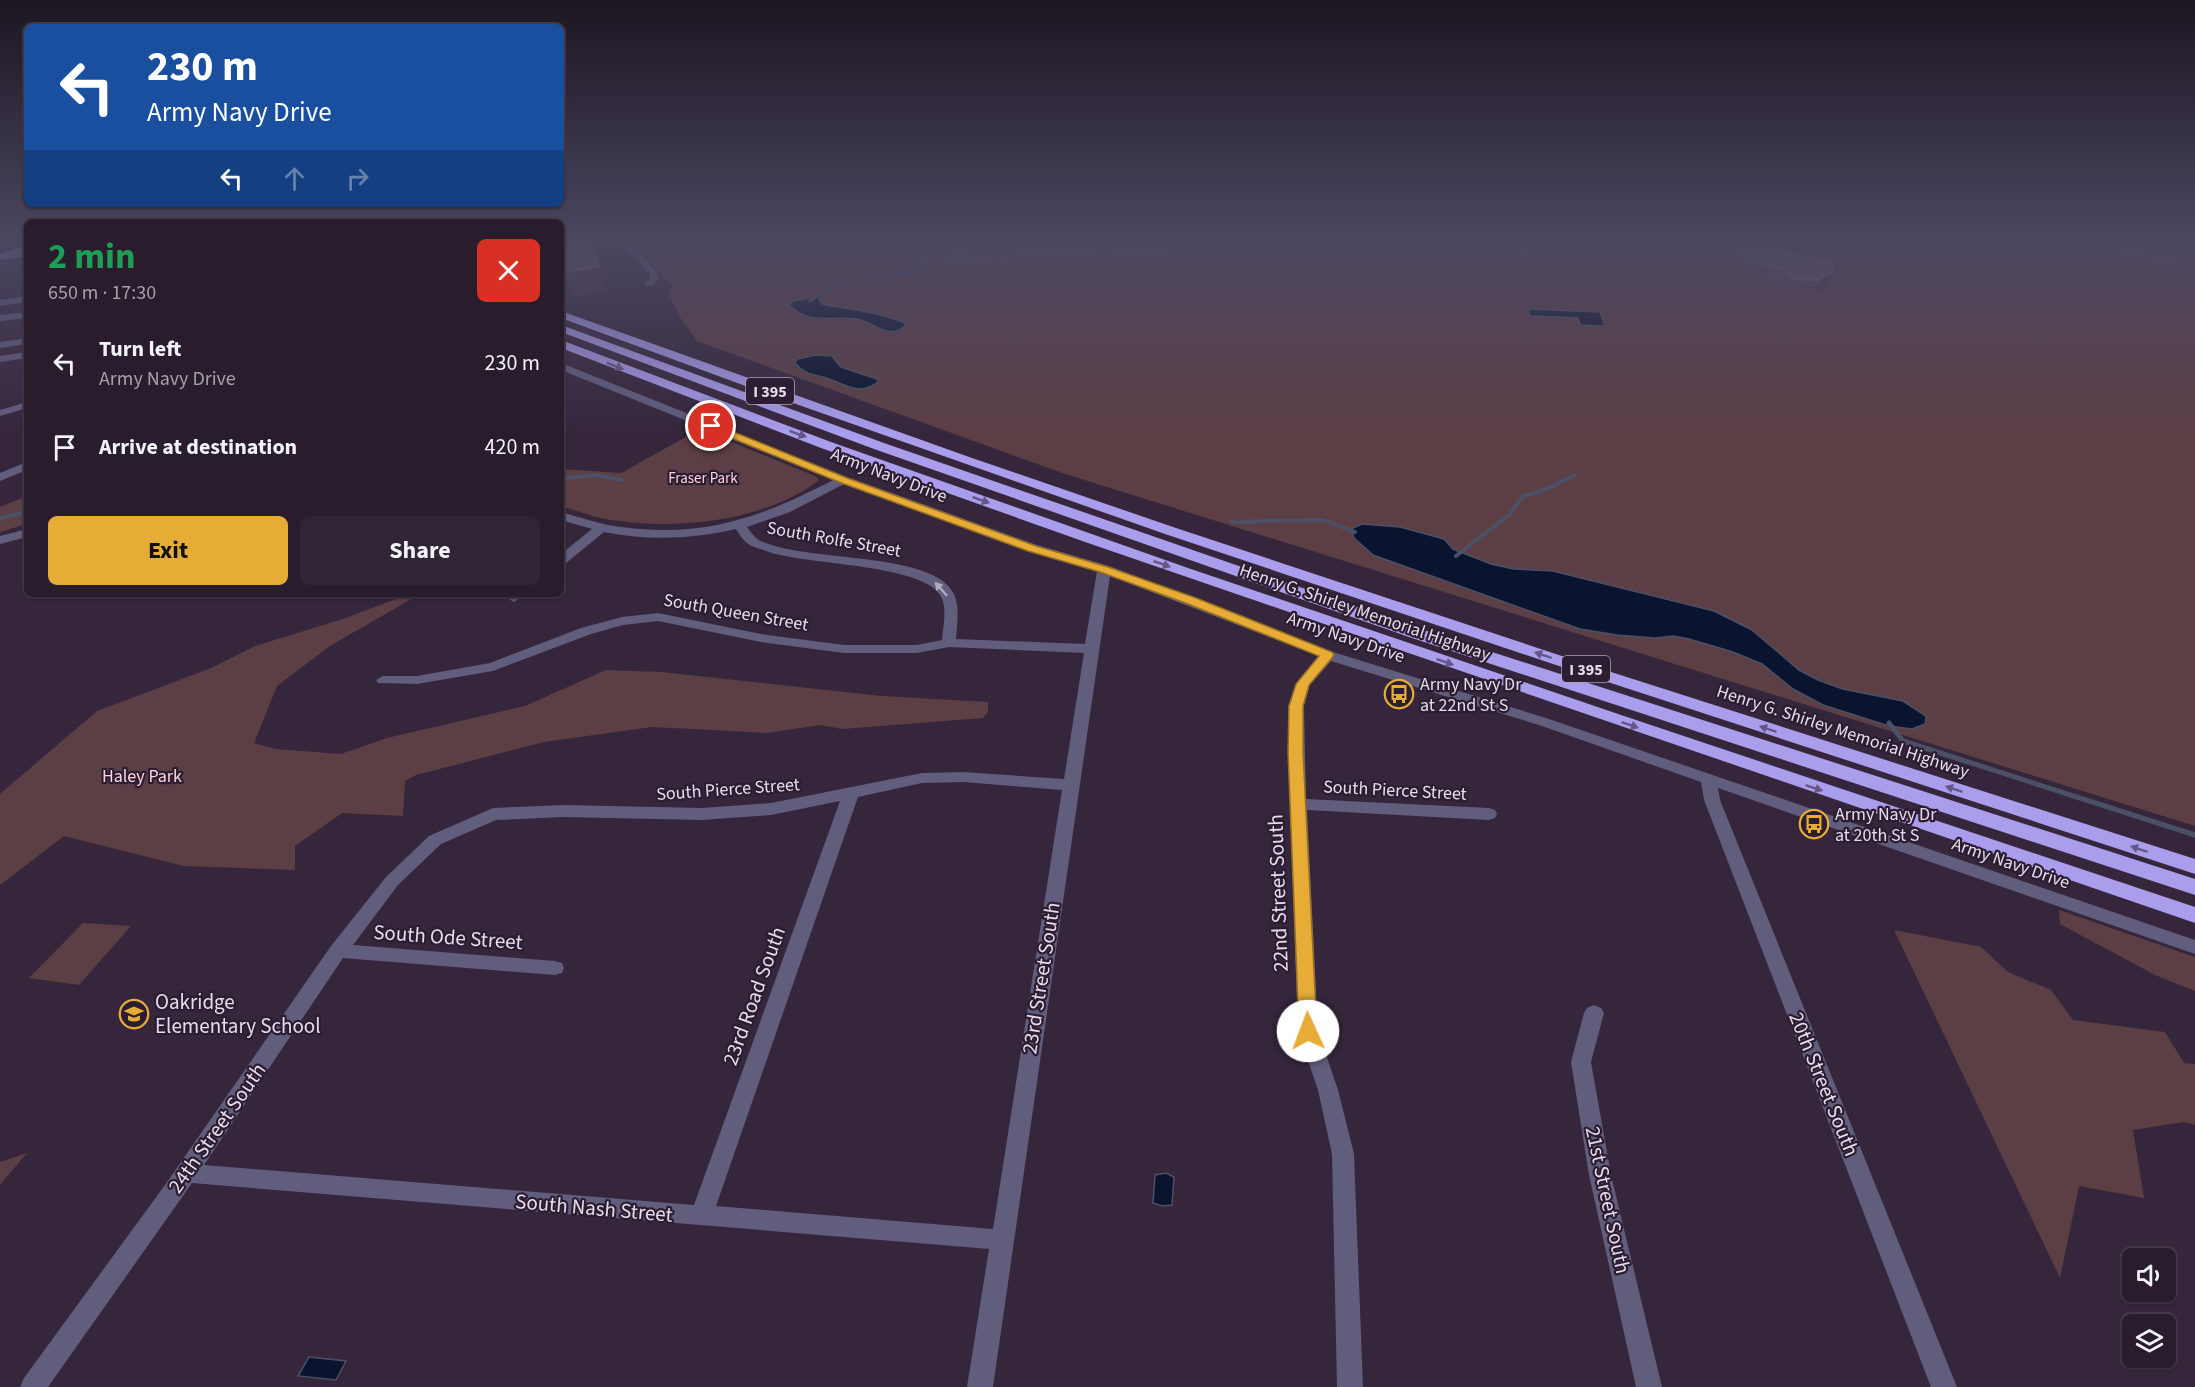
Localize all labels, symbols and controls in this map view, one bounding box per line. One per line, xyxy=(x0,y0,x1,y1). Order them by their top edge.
text: 230 m xyxy=(147,37,258,97)
icon: left xyxy=(48,48,126,126)
text: Army Navy Drive xyxy=(147,93,332,132)
icon: left xyxy=(215,162,248,195)
icon: ahead xyxy=(278,162,311,195)
icon: right xyxy=(341,162,374,195)
text: 2 min xyxy=(48,231,136,282)
button: close xyxy=(477,239,540,302)
text: 650 m · 17:30 xyxy=(48,279,156,307)
text: Turn left xyxy=(99,333,181,365)
icon: left xyxy=(48,347,81,380)
text: 230 m xyxy=(485,347,540,379)
one-way arrow xyxy=(607,361,625,371)
text: Army Navy Drive xyxy=(99,365,236,393)
road number: I 395 xyxy=(746,378,794,404)
pin xyxy=(685,400,736,451)
icon: arrive xyxy=(694,409,727,442)
one-way arrow xyxy=(789,429,807,439)
icon: arrive xyxy=(48,431,81,464)
text: Arrive at destination xyxy=(99,431,297,463)
text: 420 m xyxy=(485,431,540,463)
street label: Army Navy Drive xyxy=(827,442,951,509)
park label: Fraser Park xyxy=(668,468,738,489)
one-way arrow xyxy=(972,496,990,506)
street label: South Rolfe Street xyxy=(765,515,903,564)
button: Exit xyxy=(48,516,288,585)
button: Share xyxy=(300,516,540,585)
street label: Henry G. Shirley Memorial Highway xyxy=(1236,558,1494,667)
one-way arrow xyxy=(1153,559,1171,569)
one-way arrow xyxy=(934,581,948,596)
street label: South Queen Street xyxy=(661,587,810,638)
street label: Army Navy Drive xyxy=(1284,606,1408,669)
one-way arrow xyxy=(1534,650,1552,660)
road number: I 395 xyxy=(1562,656,1610,682)
one-way arrow xyxy=(1436,657,1454,667)
place label: Army Navy Dr at 22nd St S xyxy=(1420,672,1522,718)
bus stop icon: Army Navy Dr at 22nd St S xyxy=(1383,678,1415,710)
street label: Henry G. Shirley Memorial Highway xyxy=(1713,679,1973,784)
one-way arrow xyxy=(1621,721,1639,731)
one-way arrow xyxy=(1759,724,1777,733)
park label: Haley Park xyxy=(102,764,182,789)
street label: South Pierce Street xyxy=(655,772,801,807)
street label: South Pierce Street xyxy=(1323,774,1467,807)
one-way arrow xyxy=(1805,784,1823,793)
one-way arrow xyxy=(1945,784,1963,793)
place label: Army Navy Dr at 20th St S xyxy=(1835,802,1937,848)
bus stop icon: Army Navy Dr at 20th St S xyxy=(1798,808,1830,840)
street label: 22nd Street South xyxy=(1260,814,1296,972)
street label: Army Navy Drive xyxy=(1949,832,2073,895)
one-way arrow xyxy=(2130,844,2148,853)
street label: 23rd Street South xyxy=(1014,900,1068,1056)
street label: South Ode Street xyxy=(372,917,524,957)
street label: 23rd Road South xyxy=(715,922,793,1070)
place label: Oakridge Elementary School xyxy=(155,987,321,1041)
school or university icon: Oakridge Elementary School xyxy=(118,998,150,1030)
position arrow xyxy=(1276,999,1340,1063)
street label: 20th Street South xyxy=(1781,1007,1867,1161)
street label: 24th Street South xyxy=(161,1057,273,1199)
street label: 21st Street South xyxy=(1578,1124,1638,1276)
street label: South Nash Street xyxy=(514,1186,674,1230)
map controls xyxy=(2122,1248,2176,1368)
button: sound xyxy=(2122,1248,2176,1302)
button: layers xyxy=(2122,1314,2176,1368)

